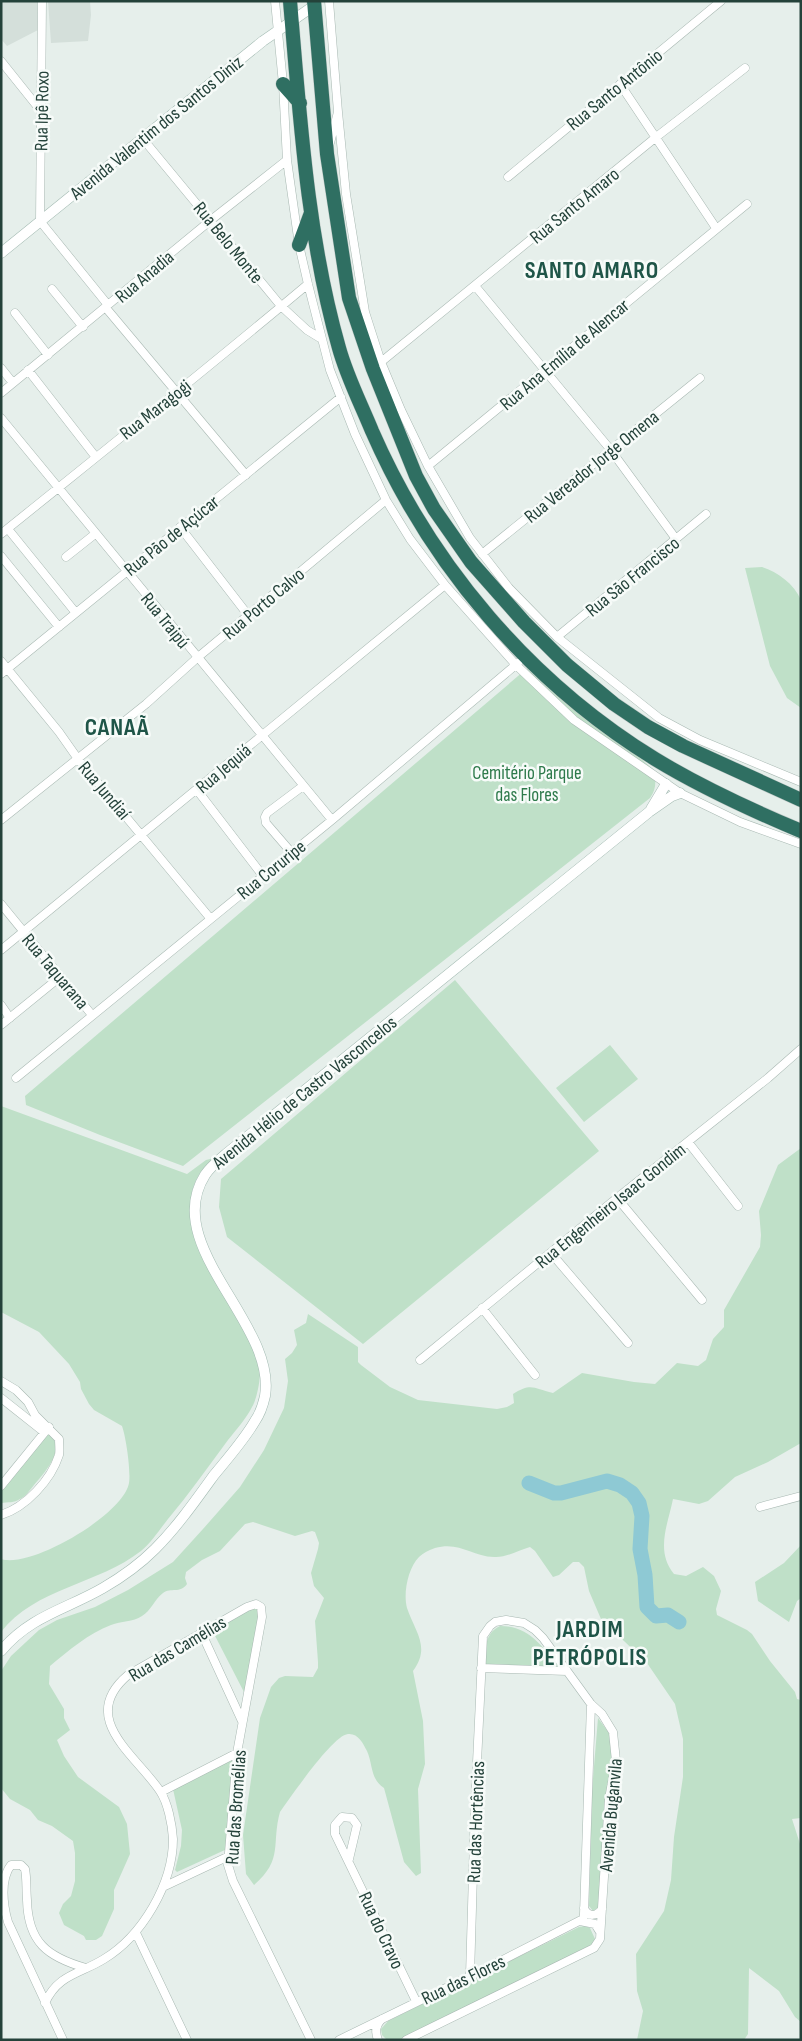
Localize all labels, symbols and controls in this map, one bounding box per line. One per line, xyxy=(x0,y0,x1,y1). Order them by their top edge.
street label: Rua Santo Antônio xyxy=(562,44,668,136)
street label: Avenida Valentim dos Santos Diniz xyxy=(65,51,248,206)
street label: Rua Ipê Roxo xyxy=(30,71,55,151)
street label: Rua Santo Amaro xyxy=(526,163,624,249)
street label: Rua Belo Monte xyxy=(188,198,268,288)
street label: Rua Anadia xyxy=(111,246,179,308)
district label: SANTO AMARO xyxy=(525,256,659,285)
street label: Rua Ana Emília de Alencar xyxy=(496,294,635,416)
street label: Rua Maragogi xyxy=(116,375,196,445)
street label: Rua Vereador Jorge Omena xyxy=(520,406,664,529)
street label: Rua Pão de Açúcar xyxy=(120,490,225,582)
street label: Rua São Francisco xyxy=(581,532,685,622)
street label: Rua Porto Calvo xyxy=(218,563,310,645)
street label: Rua Traipú xyxy=(135,588,194,654)
district label: CANAÃ xyxy=(85,713,149,742)
street label: Rua Jequiá xyxy=(192,739,256,799)
street label: Rua Jundiaí xyxy=(73,757,135,825)
park label: Cemitério Parque das Flores xyxy=(472,762,582,807)
street label: Rua Coruripe xyxy=(233,835,311,905)
street label: Rua Taquarana xyxy=(17,929,93,1015)
street label: Avenida Hélio de Castro Vasconcelos xyxy=(207,1011,402,1175)
street label: Rua Engenheiro Isaac Gondim xyxy=(531,1138,691,1274)
street label: Rua das Camélias xyxy=(125,1611,231,1687)
district label: JARDIM PETRÓPOLIS xyxy=(533,1615,647,1672)
street label: Rua das Bromélias xyxy=(221,1749,252,1865)
street label: Avenida Buganvila xyxy=(595,1758,628,1874)
street label: Rua das Hortências xyxy=(463,1760,490,1883)
street label: Rua do Cravo xyxy=(353,1888,408,1973)
street label: Rua das Flores xyxy=(418,1950,509,2010)

